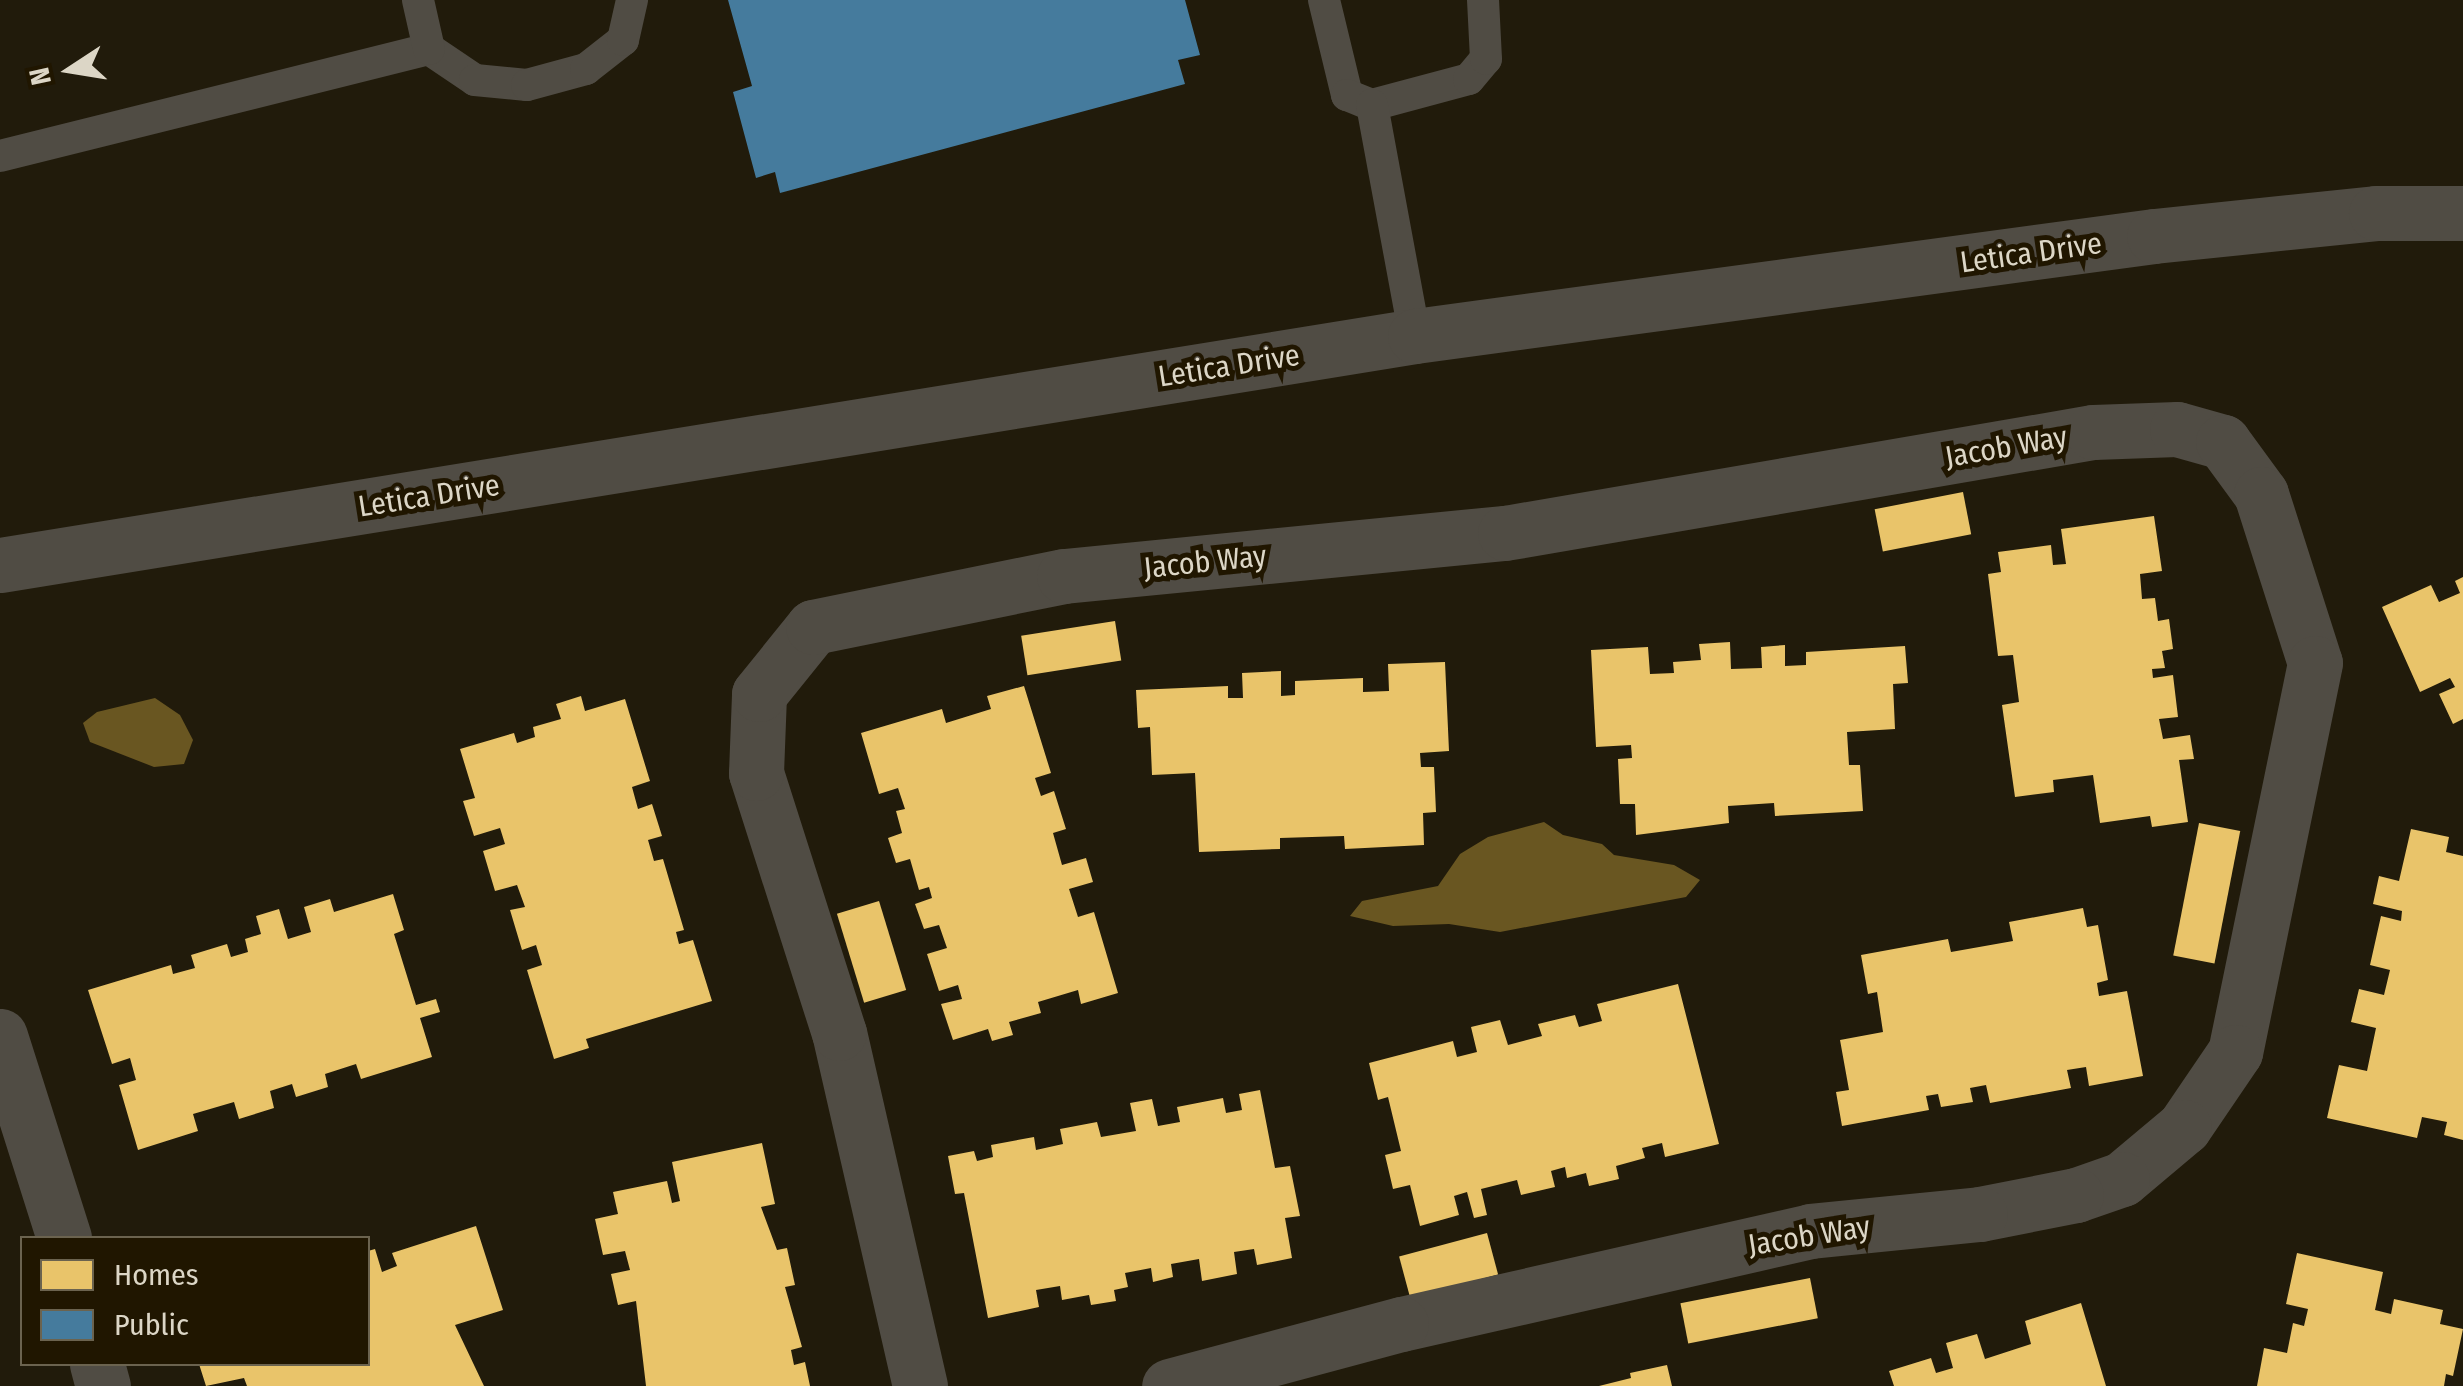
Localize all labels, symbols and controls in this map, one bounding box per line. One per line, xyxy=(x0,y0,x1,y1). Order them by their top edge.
north arrow xyxy=(20,20,120,120)
text: N xyxy=(22,65,58,88)
street label: Letica Drive xyxy=(1958,225,2104,281)
street label: Letica Drive xyxy=(1156,337,1302,395)
street label: Jacob Way xyxy=(1942,419,2070,475)
street label: Letica Drive xyxy=(356,467,502,525)
street label: Jacob Way xyxy=(1142,538,1268,586)
street label: Jacob Way xyxy=(1745,1209,1873,1263)
legend xyxy=(20,1236,370,1366)
text: Homes xyxy=(114,1257,199,1293)
text: Public xyxy=(114,1307,189,1343)

